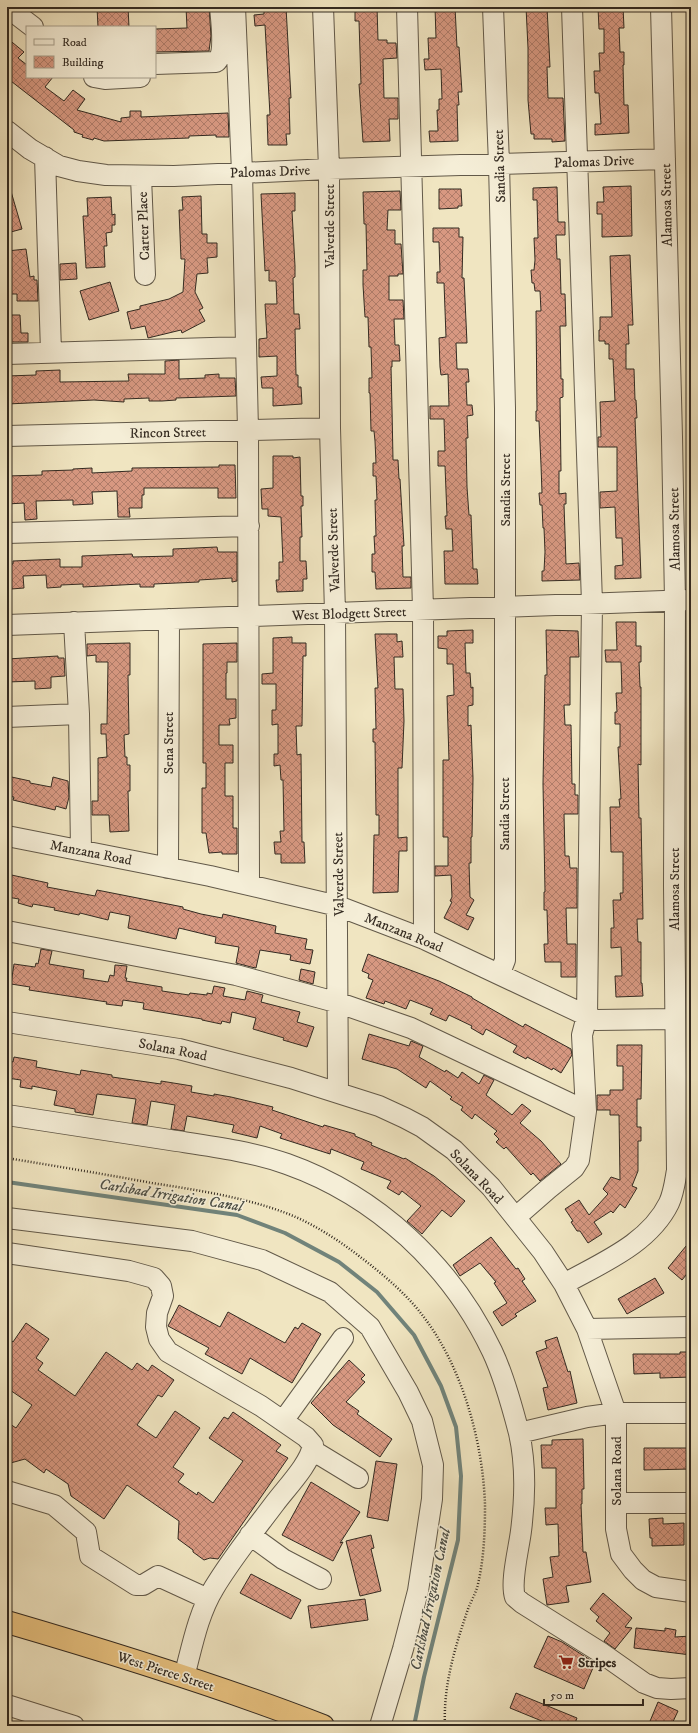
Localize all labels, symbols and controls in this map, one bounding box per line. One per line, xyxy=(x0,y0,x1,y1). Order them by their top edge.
legend xyxy=(26,26,156,78)
text: Road xyxy=(62,35,87,50)
text: Building xyxy=(62,55,103,70)
street label: Sandia Street xyxy=(490,129,510,203)
street label: Palomas Drive xyxy=(554,152,635,172)
street label: Palomas Drive xyxy=(230,162,311,182)
street label: Alamosa Street xyxy=(657,163,677,247)
street label: Valverde Street xyxy=(321,183,339,269)
street label: Carter Place xyxy=(134,191,154,261)
street label: Rincon Street xyxy=(130,423,207,443)
street label: Sandia Street xyxy=(497,453,515,527)
street label: Alamosa Street xyxy=(665,487,685,571)
street label: Valverde Street xyxy=(324,507,344,593)
street label: West Blodgett Street xyxy=(290,603,407,625)
street label: Sena Street xyxy=(160,711,178,774)
street label: Sandia Street xyxy=(496,777,514,851)
street label: Valverde Street xyxy=(329,831,349,917)
street label: Manzana Road xyxy=(48,836,133,870)
street label: Alamosa Street xyxy=(666,847,684,931)
street label: Manzana Road xyxy=(362,909,446,957)
street label: Solana Road xyxy=(137,1035,209,1065)
street label: Solana Road xyxy=(446,1145,507,1208)
water label: Carlsbad Irrigation Canal xyxy=(98,1175,246,1217)
street label: Solana Road xyxy=(608,1436,626,1506)
water label: Carlsbad Irrigation Canal xyxy=(406,1524,455,1672)
street label: West Pierce Street xyxy=(114,1648,217,1696)
supermarket icon: Stripes xyxy=(557,1653,575,1671)
place label: Stripes xyxy=(578,1654,616,1672)
scale bar xyxy=(544,1681,643,1707)
text: 50 m xyxy=(550,1688,574,1703)

